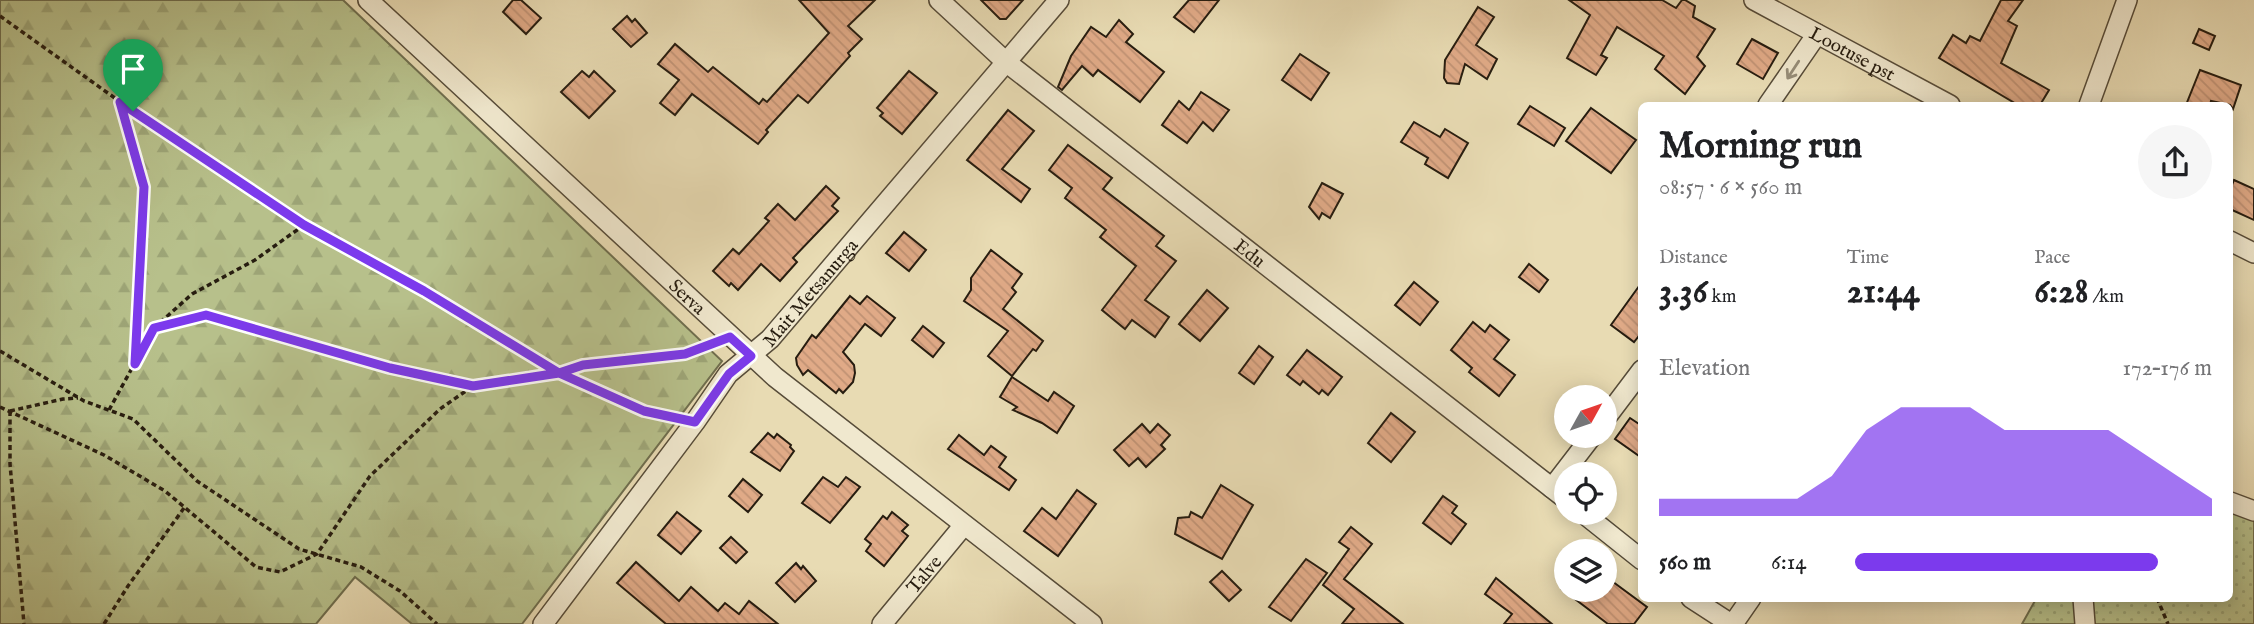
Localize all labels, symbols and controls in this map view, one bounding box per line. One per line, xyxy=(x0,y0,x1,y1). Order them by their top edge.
street label: Lootuse pst xyxy=(1805,22,1899,88)
pin xyxy=(103,39,163,111)
icon: arrive xyxy=(114,50,152,88)
one-way arrow xyxy=(1786,60,1800,79)
text: Morning run xyxy=(1659,123,1862,171)
button: share xyxy=(2138,125,2212,199)
text: 08:57 · 6 × 560 m xyxy=(1659,173,1802,202)
street label: Mait Metsanurga xyxy=(758,234,865,353)
street label: Edu xyxy=(1228,234,1270,274)
text: Distance xyxy=(1659,246,1728,270)
text: Time xyxy=(1847,246,1889,270)
text: Pace xyxy=(2034,246,2070,270)
text: 3.36 xyxy=(1659,270,1707,315)
text: 21:44 xyxy=(1847,270,1920,315)
text: 6:28 xyxy=(2034,270,2088,315)
street label: Serva xyxy=(663,275,711,321)
text: km xyxy=(1707,285,1736,309)
text: /km xyxy=(2088,285,2124,309)
text: Elevation xyxy=(1659,354,1750,383)
text: 172–176 m xyxy=(2122,354,2212,383)
north arrow xyxy=(1554,385,1617,448)
map controls xyxy=(1554,385,1617,602)
button: locate xyxy=(1554,462,1617,525)
button: layers xyxy=(1554,539,1617,602)
text: 560 m xyxy=(1659,548,1711,577)
text: 6:14 xyxy=(1771,548,1807,577)
street label: Talve xyxy=(902,551,948,599)

